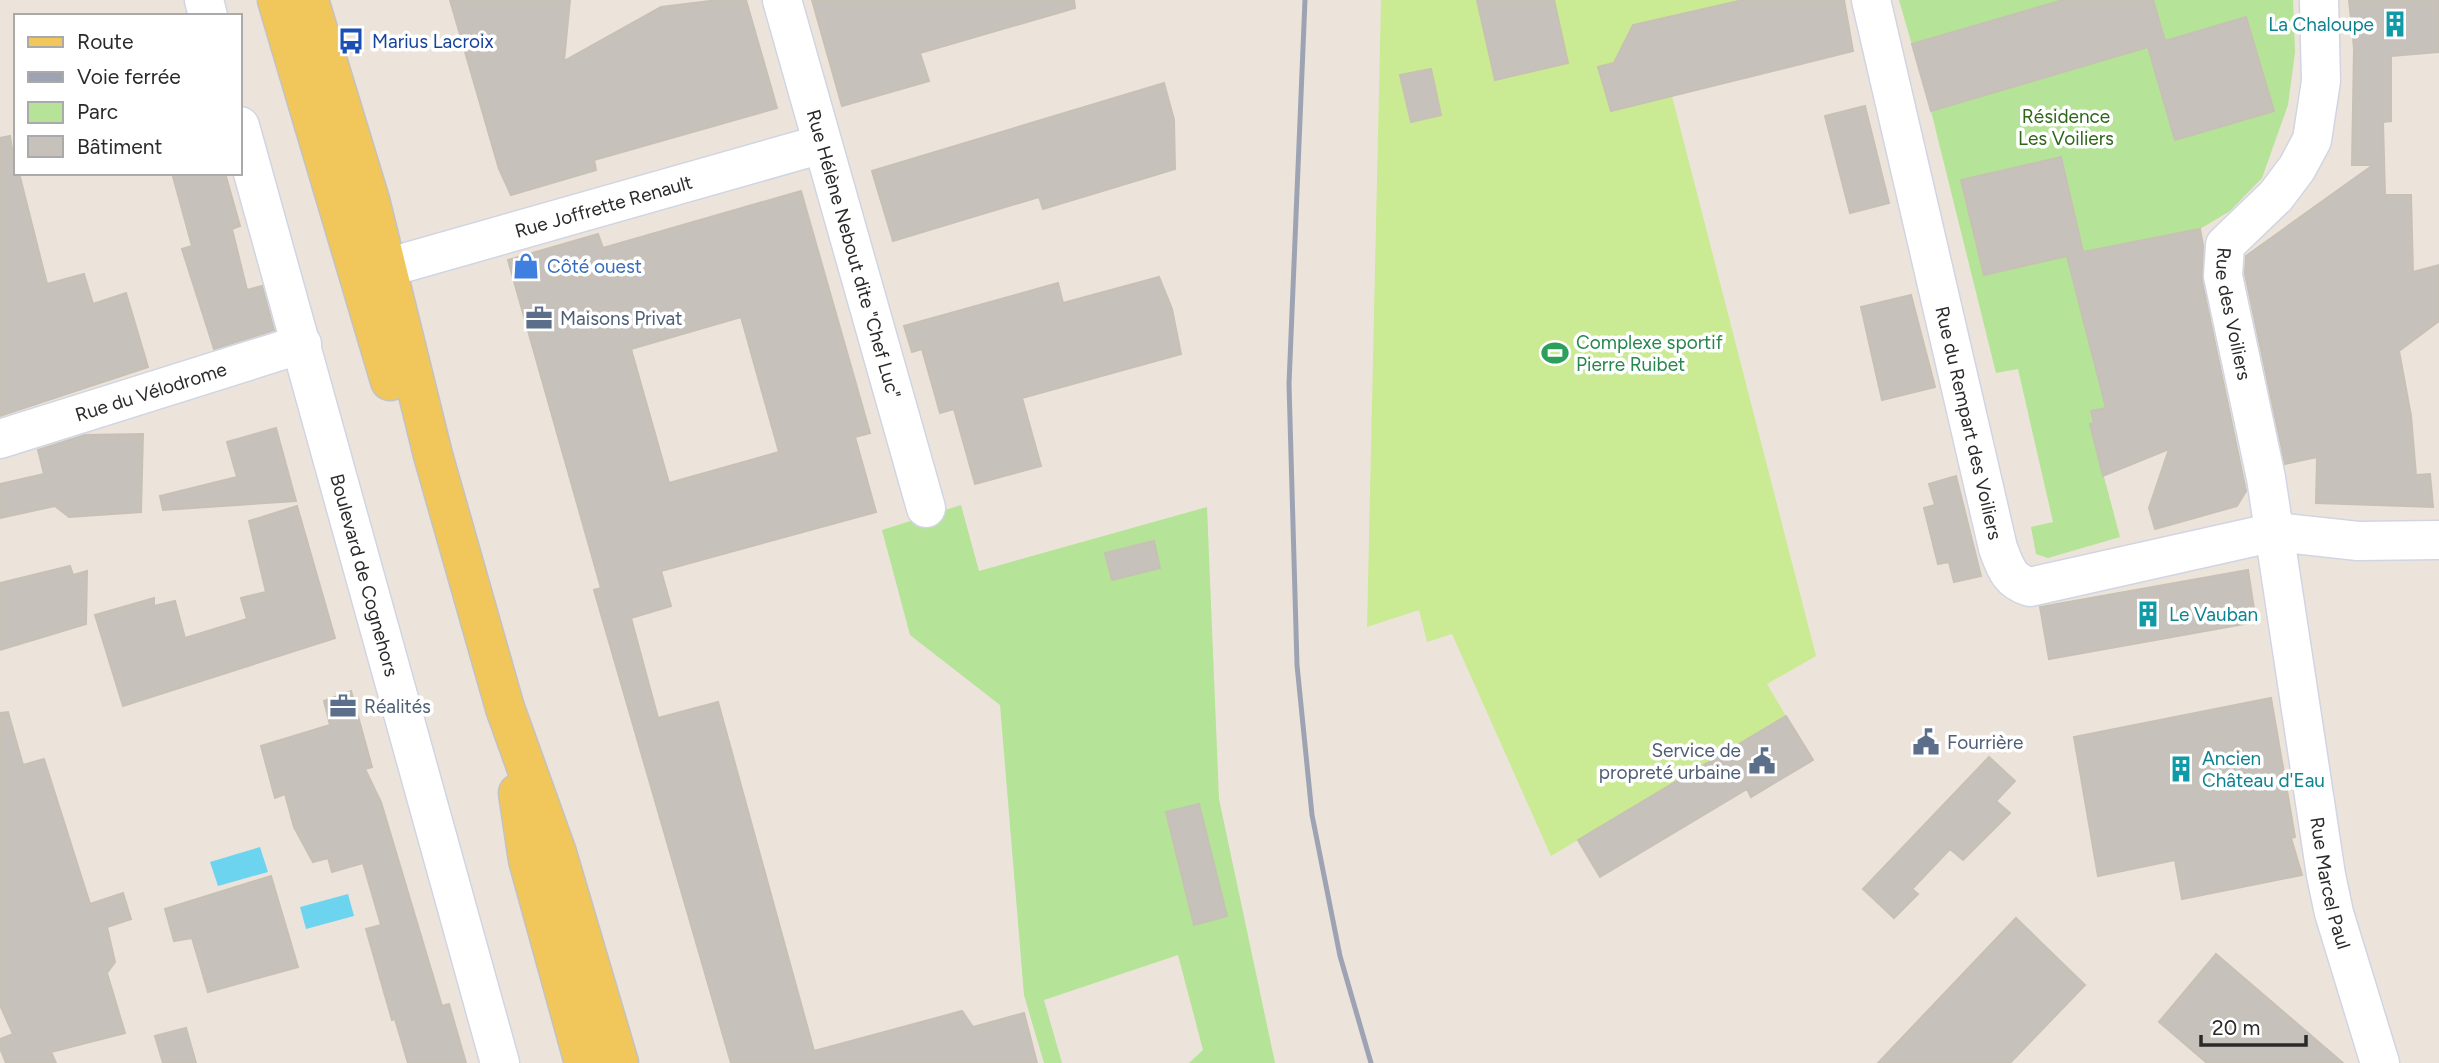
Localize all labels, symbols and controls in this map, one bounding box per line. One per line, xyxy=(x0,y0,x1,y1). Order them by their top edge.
building icon: La Chaloupe xyxy=(2380,9,2410,39)
place label: La Chaloupe xyxy=(2268,13,2374,36)
legend xyxy=(14,14,242,175)
bus stop icon: Marius Lacroix xyxy=(336,26,366,56)
text: Route xyxy=(77,29,133,54)
place label: Marius Lacroix xyxy=(372,30,493,53)
text: Voie ferrée xyxy=(77,64,181,89)
text: Parc xyxy=(77,99,118,124)
park label: Résidence Les Voiliers xyxy=(2018,105,2114,150)
street label: Rue Hélène Nebout dite "Chef Luc" xyxy=(802,107,906,401)
text: Bâtiment xyxy=(77,134,162,159)
street label: Rue Joffrette Renault xyxy=(512,170,695,242)
street label: Rue des Voiliers xyxy=(2211,247,2256,382)
shop icon: Côté ouest xyxy=(511,251,541,281)
place label: Côté ouest xyxy=(547,255,642,278)
office icon: Maisons Privat xyxy=(524,303,554,333)
street label: Rue du Rempart des Voiliers xyxy=(1931,304,2007,542)
place label: Maisons Privat xyxy=(560,307,682,330)
place label: Complexe sportif Pierre Ruibet xyxy=(1576,331,1723,376)
sports icon: Complexe sportif Pierre Ruibet xyxy=(1540,338,1570,368)
street label: Rue du Vélodrome xyxy=(72,357,229,426)
street label: Boulevard de Cognehors xyxy=(326,471,404,679)
building icon: Le Vauban xyxy=(2133,599,2163,629)
place label: Le Vauban xyxy=(2169,603,2258,626)
office icon: Réalités xyxy=(328,691,358,721)
place label: Réalités xyxy=(364,695,431,718)
public building icon: Fourrière xyxy=(1911,727,1941,757)
place label: Fourrière xyxy=(1947,731,2023,754)
place label: Service de propreté urbaine xyxy=(1599,739,1741,784)
public building icon: Service de propreté urbaine xyxy=(1747,746,1777,776)
place label: Ancien Château d'Eau xyxy=(2202,747,2325,792)
building icon: Ancien Château d'Eau xyxy=(2166,754,2196,784)
street label: Rue Marcel Paul xyxy=(2306,815,2356,952)
scale bar xyxy=(2201,1004,2306,1048)
text: 20 m xyxy=(2212,1015,2260,1040)

